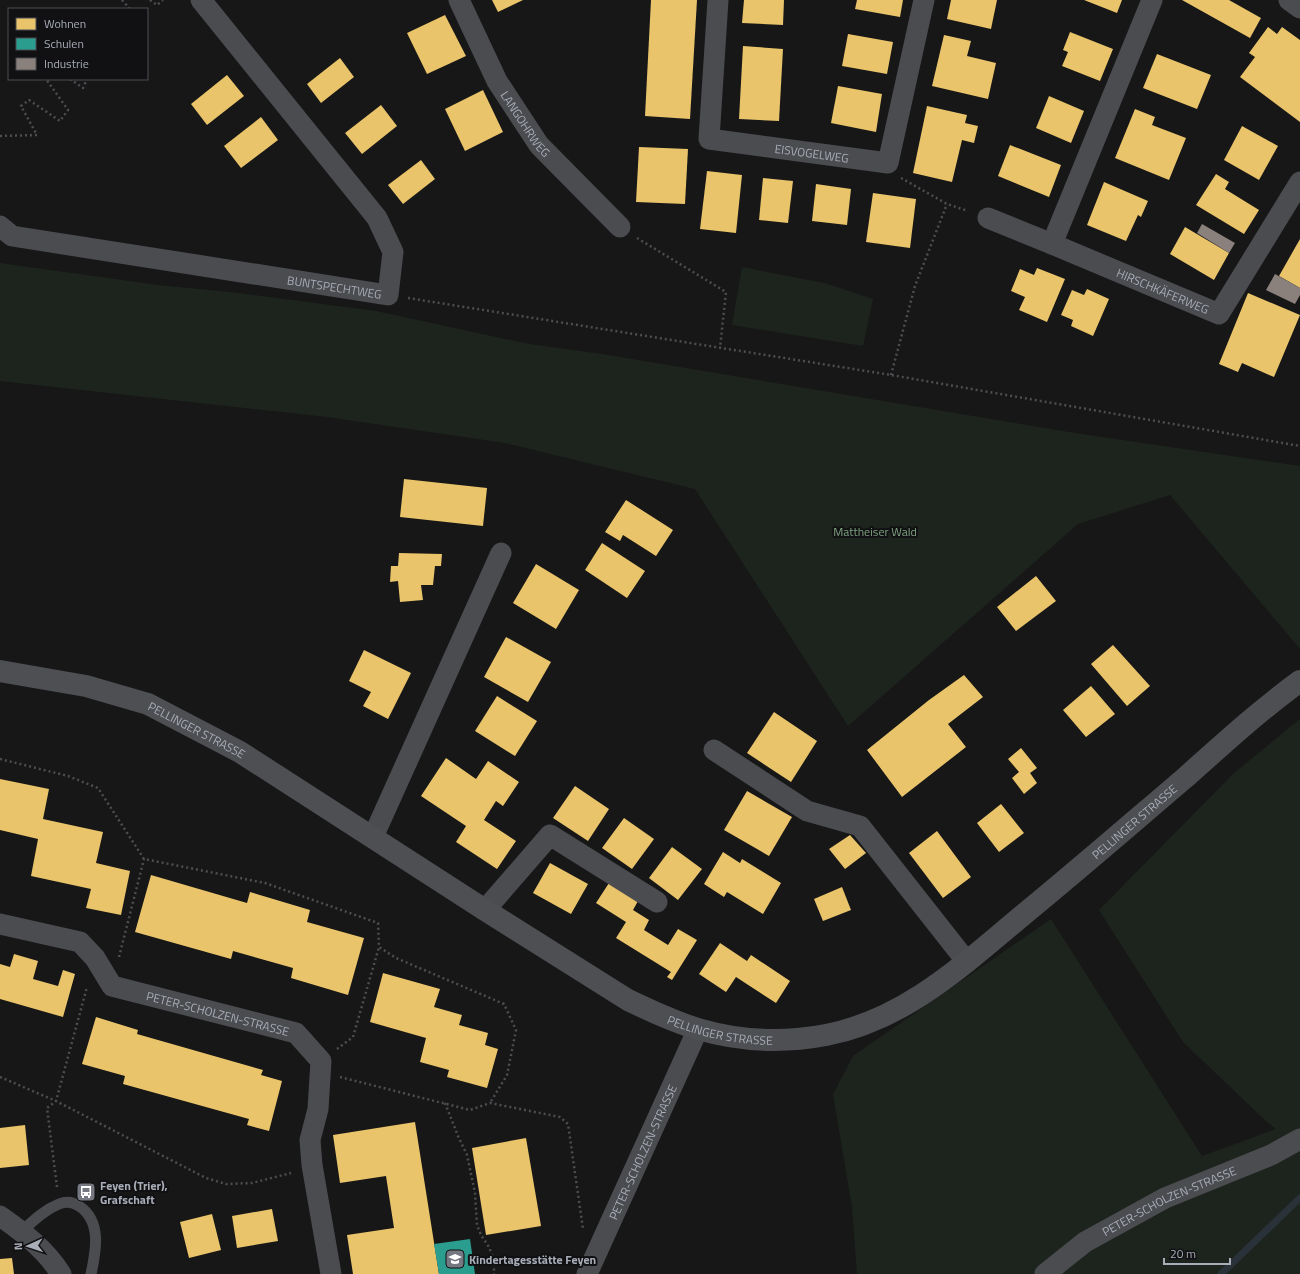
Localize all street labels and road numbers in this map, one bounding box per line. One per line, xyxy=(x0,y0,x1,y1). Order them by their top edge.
street label: LANGOHRWEG xyxy=(496,87,555,161)
street label: EISVOGELWEG xyxy=(774,138,850,167)
street label: HIRSCHKÄFERWEG xyxy=(1114,263,1212,318)
street label: BUNTSPECHTWEG xyxy=(286,270,383,303)
street label: PELLINGER STRASSE xyxy=(145,696,250,763)
street label: PELLINGER STRASSE xyxy=(1087,779,1181,863)
street label: PETER-SCHOLZEN-STRASSE xyxy=(144,986,292,1041)
street label: PELLINGER STRASSE xyxy=(665,1010,773,1049)
street label: PETER-SCHOLZEN-STRASSE xyxy=(603,1081,681,1223)
street label: PETER-SCHOLZEN-STRASSE xyxy=(1098,1161,1239,1241)

